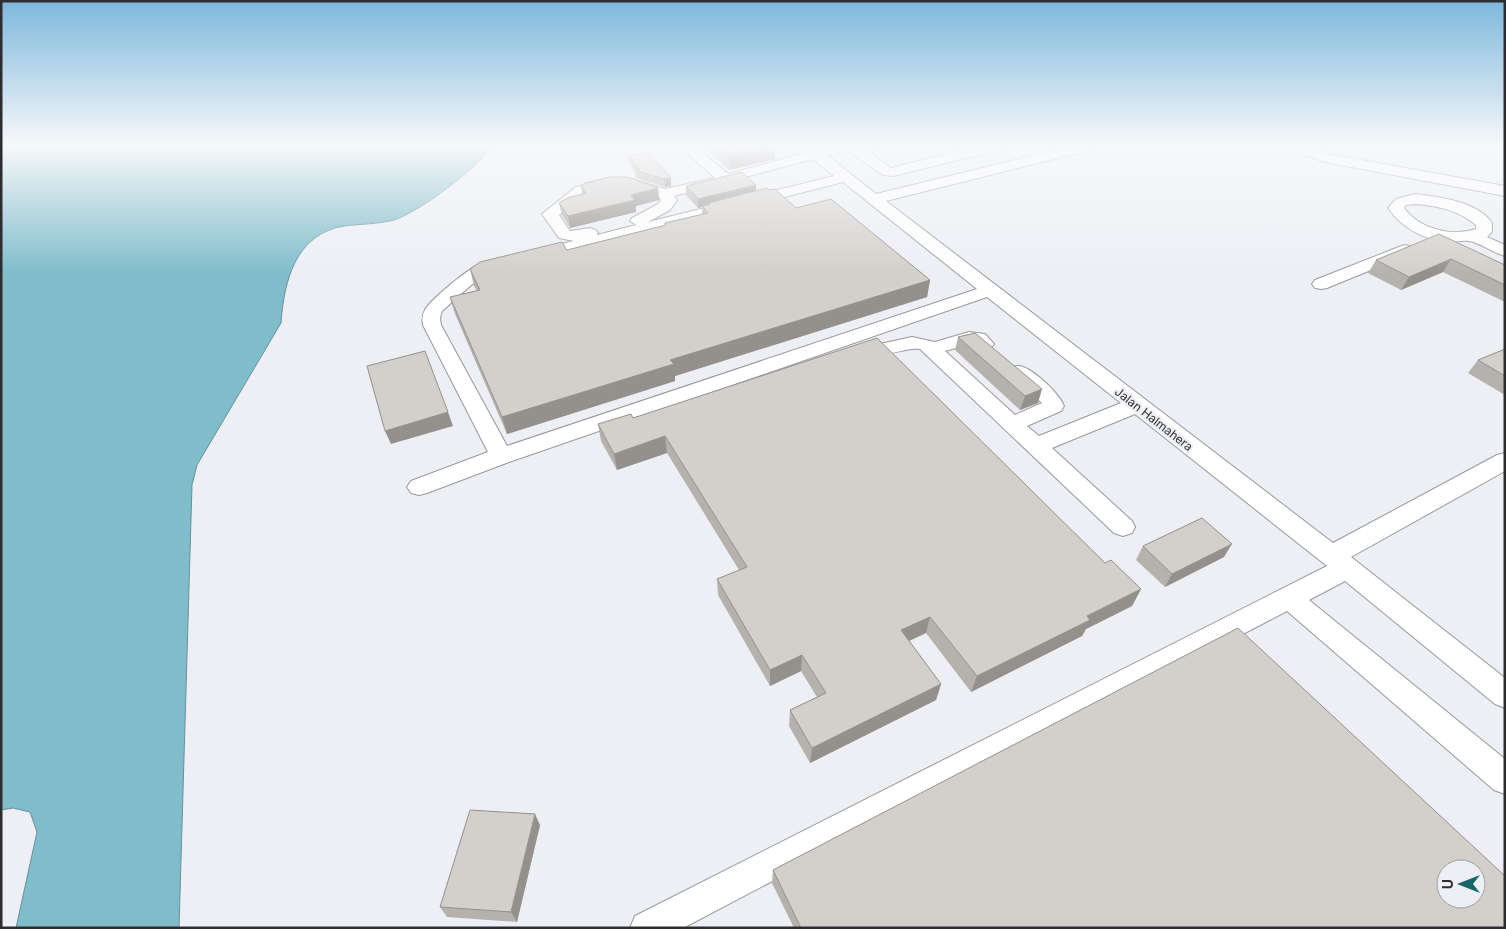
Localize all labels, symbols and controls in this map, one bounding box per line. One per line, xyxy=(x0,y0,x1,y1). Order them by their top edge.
street label: Jalan Halmahera xyxy=(1112,384,1196,454)
north arrow xyxy=(1436,859,1486,909)
text: U xyxy=(1439,879,1456,889)

